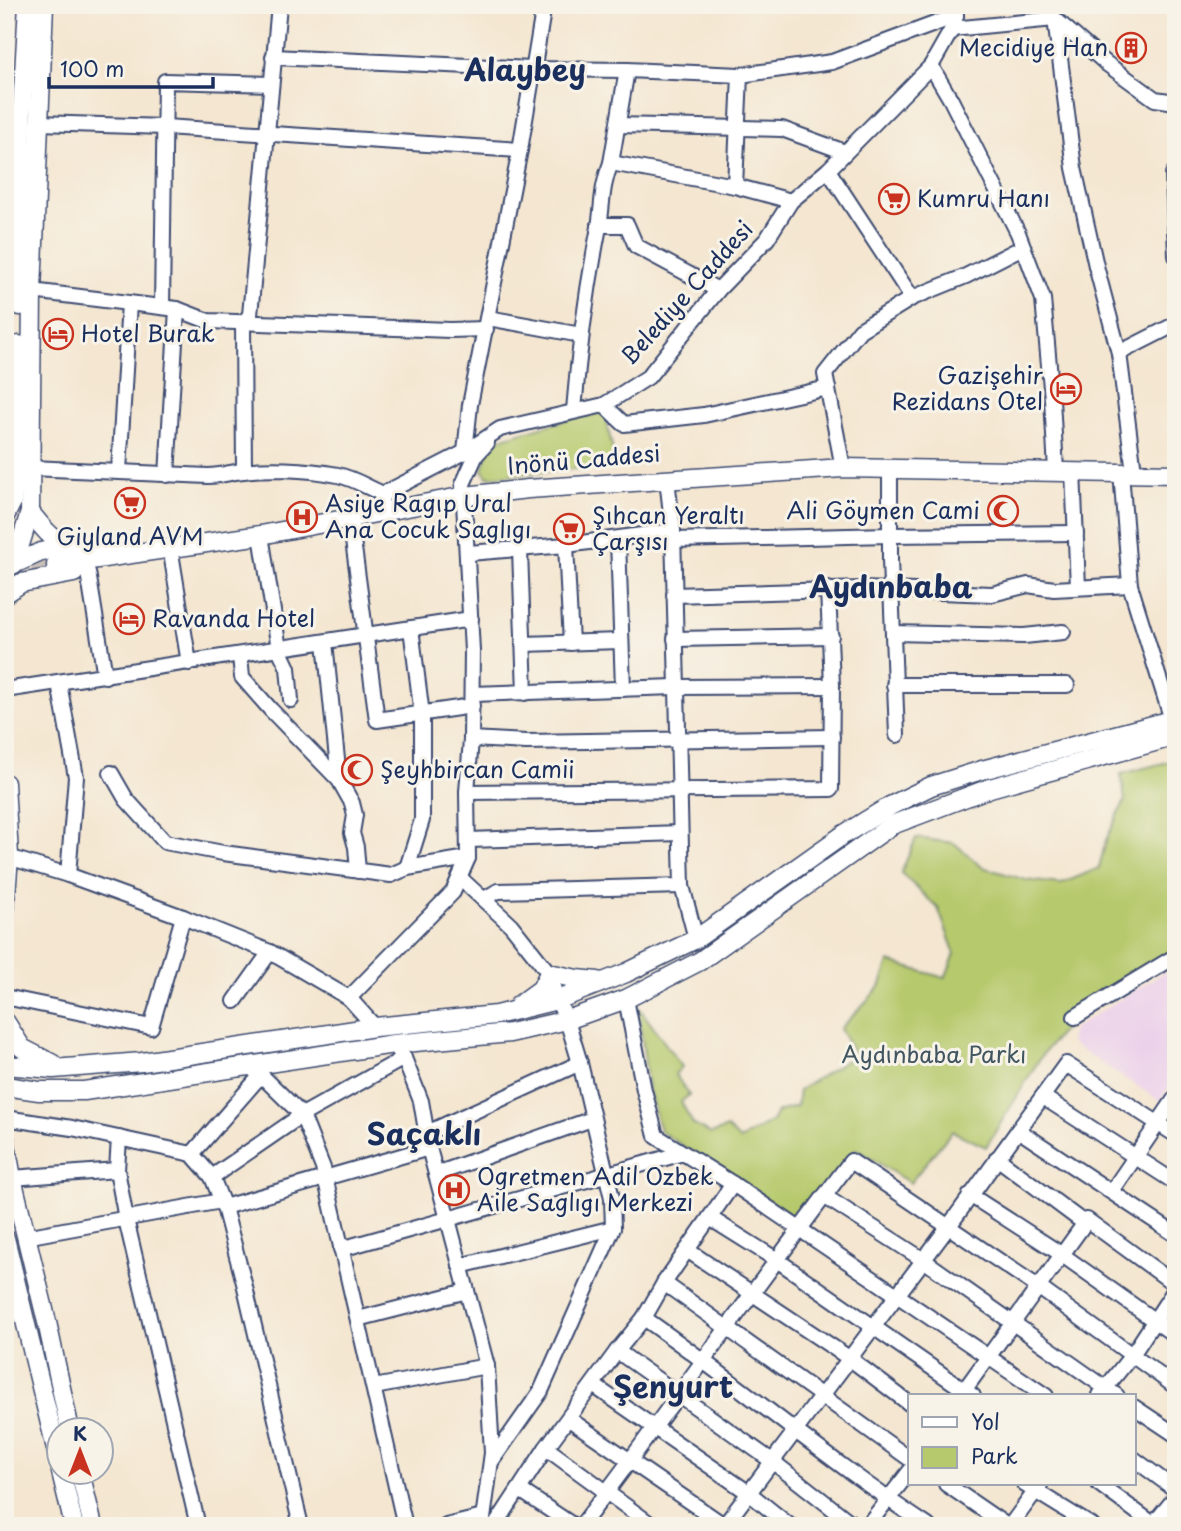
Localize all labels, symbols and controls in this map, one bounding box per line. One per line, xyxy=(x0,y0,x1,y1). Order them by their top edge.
place label: Mecidiye Han xyxy=(959,29,1108,64)
building icon: Mecidiye Han xyxy=(1114,31,1148,65)
scale bar xyxy=(49,46,214,90)
district label: Alaybey xyxy=(463,46,586,91)
text: 100 m xyxy=(60,52,124,84)
place label: Kumru Hanı xyxy=(917,180,1050,215)
supermarket icon: Kumru Hanı xyxy=(877,182,911,216)
street label: Belediye Caddesi xyxy=(611,212,760,372)
place label: Hotel Burak xyxy=(81,315,215,350)
hotel icon: Hotel Burak xyxy=(41,317,75,351)
place label: Gazişehir Rezidans Otel xyxy=(892,357,1044,418)
hotel icon: Gazişehir Rezidans Otel xyxy=(1049,372,1083,406)
street label: Inönü Caddesi xyxy=(506,434,662,483)
place label: Asiye Ragıp Ural Ana Cocuk Saglıgı xyxy=(325,485,531,546)
supermarket icon: Giyland AVM xyxy=(113,486,147,520)
place label: Ali Göymen Cami xyxy=(786,492,980,527)
mosque icon: Ali Göymen Cami xyxy=(986,494,1020,528)
place label: Şıhcan Yeraltı Çarşısı xyxy=(592,497,745,558)
hospital icon: Asiye Ragıp Ural Ana Cocuk Saglıgı xyxy=(285,500,319,534)
supermarket icon: Şıhcan Yeraltı Çarşısı xyxy=(552,512,586,546)
place label: Giyland AVM xyxy=(57,518,203,553)
district label: Aydınbaba xyxy=(809,563,973,608)
place label: Ravanda Hotel xyxy=(152,600,315,635)
hotel icon: Ravanda Hotel xyxy=(112,602,146,636)
place label: Şeyhbircan Camii xyxy=(380,751,575,786)
mosque icon: Şeyhbircan Camii xyxy=(340,753,374,787)
park label: Aydınbaba Parkı xyxy=(842,1036,1026,1071)
district label: Saçaklı xyxy=(367,1110,481,1155)
place label: Ogretmen Adil Ozbek Aile Saglıgı Merkezi xyxy=(477,1158,714,1219)
hospital icon: Ogretmen Adil Ozbek Aile Saglıgı Merkezi xyxy=(437,1173,471,1207)
district label: Şenyurt xyxy=(613,1363,733,1408)
legend xyxy=(908,1394,1136,1486)
text: Yol xyxy=(971,1405,1000,1437)
north arrow xyxy=(46,1416,116,1486)
text: K xyxy=(73,1419,87,1447)
text: Park xyxy=(971,1439,1018,1471)

